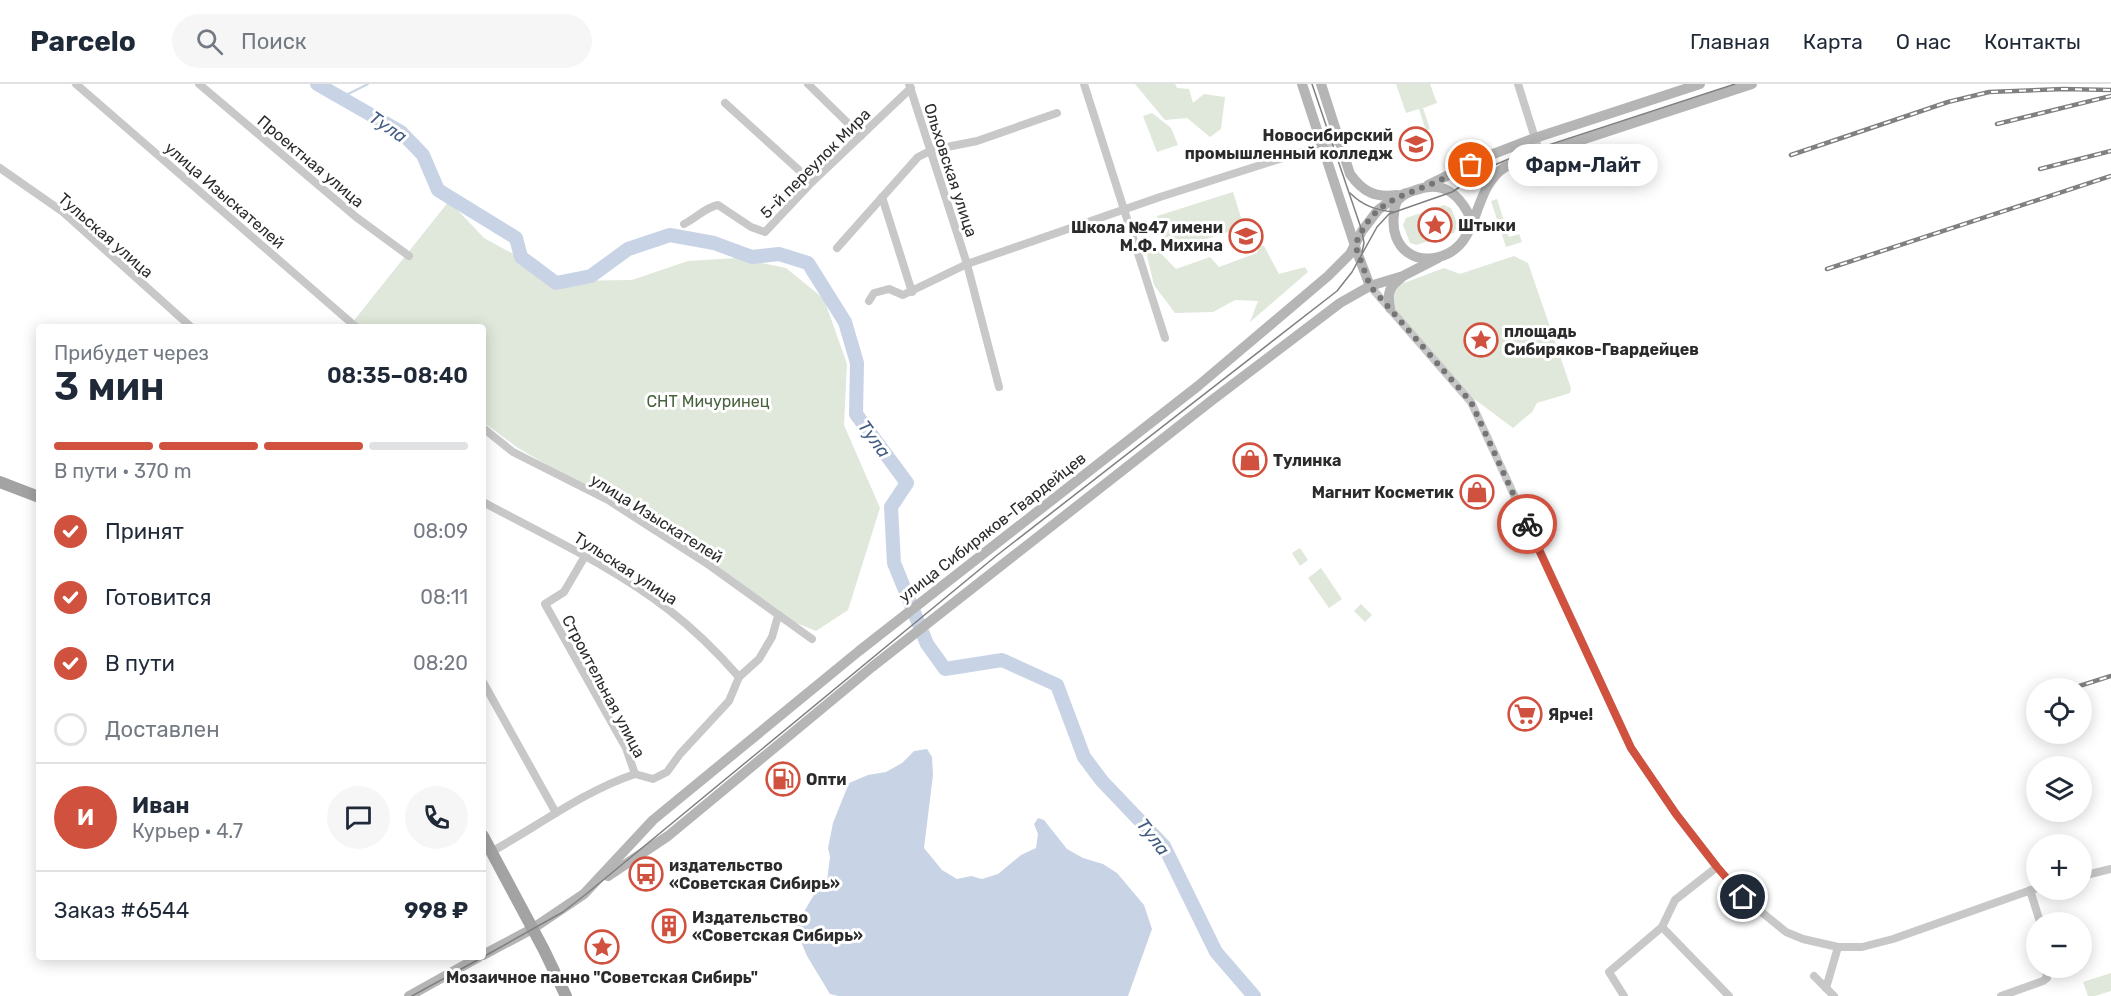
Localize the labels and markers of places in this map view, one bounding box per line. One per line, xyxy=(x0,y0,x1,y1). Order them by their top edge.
place label: Новосибирский промышленный колледж xyxy=(1185,126,1393,163)
school or university icon: Новосибирский промышленный колледж xyxy=(1398,126,1434,162)
pin xyxy=(1445,139,1496,190)
callout: Фарм-Лайт xyxy=(1507,144,1657,186)
place icon: Штыки xyxy=(1417,207,1453,243)
place label: Штыки xyxy=(1458,216,1516,235)
place label: Школа №47 имени М.Ф. Михина xyxy=(1071,218,1223,255)
school or university icon: Школа №47 имени М.Ф. Михина xyxy=(1228,218,1264,254)
place icon: площадь Сибиряков-Гвардейцев xyxy=(1463,322,1499,358)
place label: площадь Сибиряков-Гвардейцев xyxy=(1504,322,1699,359)
shop icon: Тулинка xyxy=(1232,442,1268,478)
place label: Тулинка xyxy=(1273,451,1342,470)
shop icon: Магнит Косметик xyxy=(1459,474,1495,510)
place label: Магнит Косметик xyxy=(1312,483,1454,502)
supermarket icon: Ярче! xyxy=(1507,696,1543,732)
place label: Ярче! xyxy=(1548,705,1593,724)
fuel station icon: Опти xyxy=(765,761,801,797)
place label: Опти xyxy=(806,770,846,789)
bus stop icon: издательство «Советская Сибирь» xyxy=(628,856,664,892)
place label: издательство «Советская Сибирь» xyxy=(669,856,840,893)
pin xyxy=(1717,871,1768,922)
building icon: Издательство «Советская Сибирь» xyxy=(651,908,687,944)
place label: Издательство «Советская Сибирь» xyxy=(692,908,863,945)
place icon: Мозаичное панно "Советская Сибирь" xyxy=(584,929,620,965)
place label: Мозаичное панно "Советская Сибирь" xyxy=(446,968,758,987)

